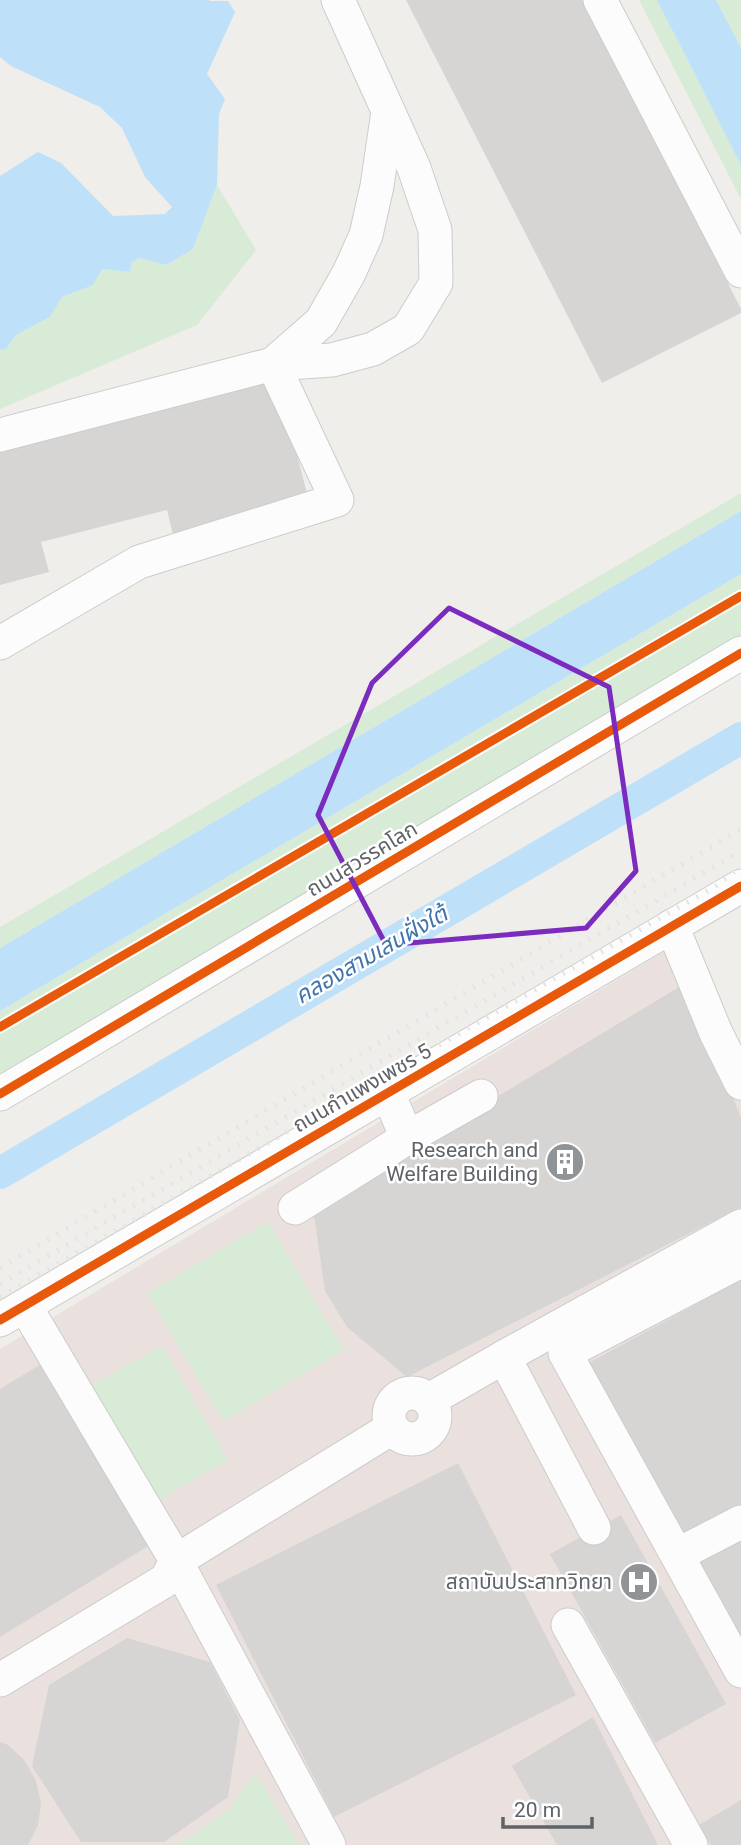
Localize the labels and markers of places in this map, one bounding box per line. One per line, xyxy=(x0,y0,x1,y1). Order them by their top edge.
place label: Research and Welfare Building xyxy=(386,1138,538,1186)
building icon: Research and Welfare Building xyxy=(544,1141,586,1183)
hospital icon: สถาบันประสาทวิทยา xyxy=(618,1561,660,1603)
place label: สถาบันประสาทวิทยา xyxy=(446,1570,612,1594)

